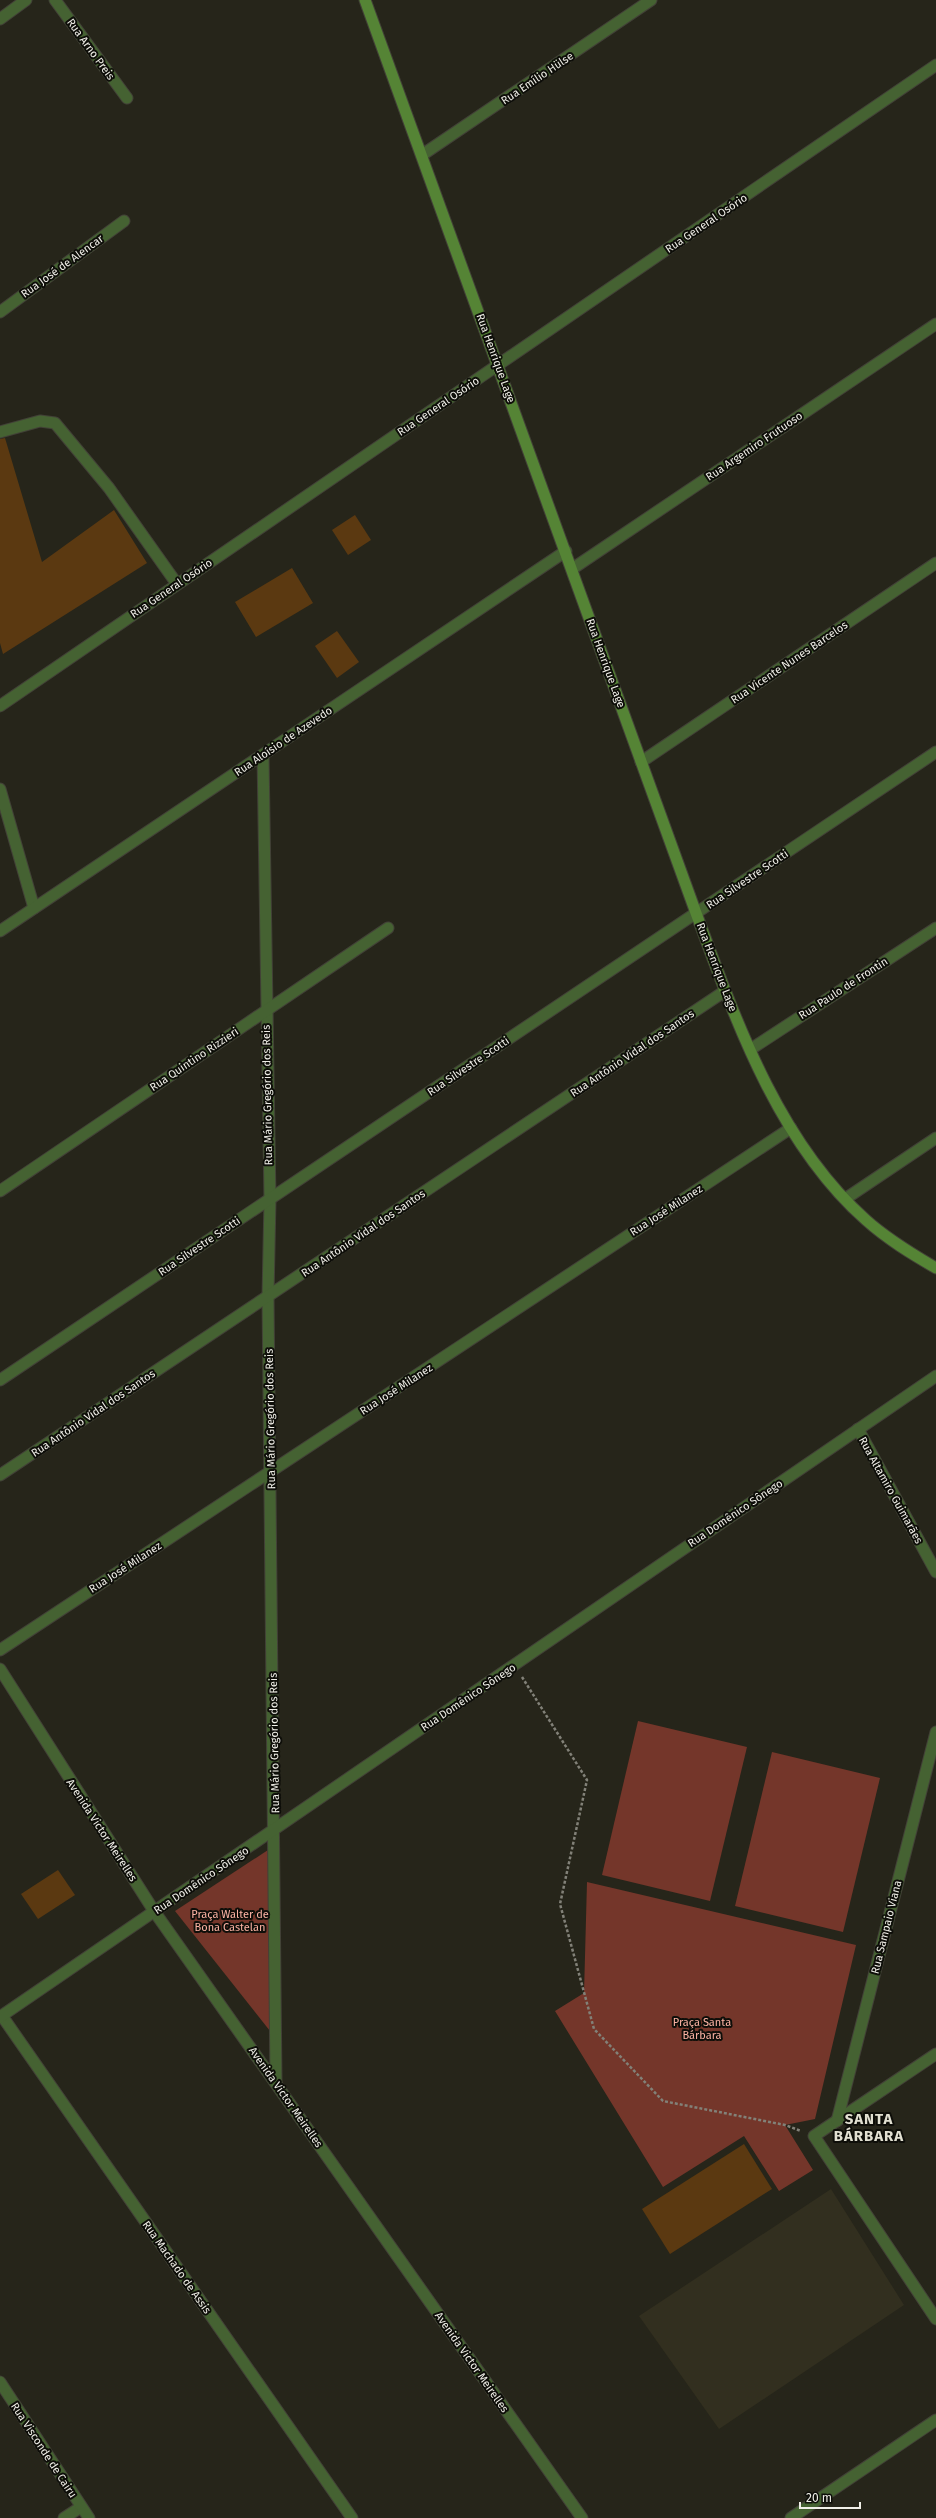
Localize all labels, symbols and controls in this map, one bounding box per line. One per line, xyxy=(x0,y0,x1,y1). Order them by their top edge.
street label: Rua Arno Preis xyxy=(64,16,117,82)
street label: Rua Emílio Hülse xyxy=(499,49,576,107)
street label: Rua General Osório xyxy=(663,191,750,256)
street label: Rua José de Alencar xyxy=(19,232,107,301)
street label: Rua Henrique Lage xyxy=(473,312,518,405)
street label: Rua General Osório xyxy=(395,374,482,439)
street label: Rua Argemiro Frutuoso xyxy=(704,409,805,484)
street label: Rua General Osório xyxy=(128,556,215,621)
street label: Rua Henrique Lage xyxy=(583,617,628,710)
street label: Rua Vicente Nunes Barcelos xyxy=(728,618,850,706)
street label: Rua Aloísio de Azevedo xyxy=(232,704,335,779)
street label: Rua Silvestre Scotti xyxy=(704,847,791,912)
street label: Rua Henrique Lage xyxy=(694,921,739,1013)
street label: Rua Paulo de Frontin xyxy=(796,955,890,1022)
street label: Rua Antônio Vidal dos Santos xyxy=(568,1007,697,1100)
street label: Rua Quintino Rizzieri xyxy=(147,1025,241,1094)
street label: Rua Mário Gregório dos Reis xyxy=(260,1025,275,1165)
street label: Rua Silvestre Scotti xyxy=(425,1034,512,1099)
street label: Rua José Milanez xyxy=(628,1182,705,1239)
street label: Rua Antônio Vidal dos Santos xyxy=(299,1187,428,1280)
street label: Rua Silvestre Scotti xyxy=(156,1214,243,1279)
street label: Rua Mário Gregório dos Reis xyxy=(263,1349,278,1489)
street label: Rua José Milanez xyxy=(358,1361,435,1418)
street label: Rua Antônio Vidal dos Santos xyxy=(29,1367,158,1460)
street label: Rua Altamiro Guimarães xyxy=(856,1435,925,1546)
street label: Rua Domênico Sônego xyxy=(685,1477,785,1550)
street label: Rua José Milanez xyxy=(87,1539,164,1596)
street label: Rua Domênico Sônego xyxy=(418,1661,518,1734)
street label: Rua Mário Gregório dos Reis xyxy=(267,1673,282,1813)
street label: Avenida Victor Meirelles xyxy=(64,1777,140,1884)
street label: Rua Domênico Sônego xyxy=(151,1844,251,1917)
street label: Rua Sampaio Viana xyxy=(869,1879,904,1975)
park label: Praça Walter de Bona Castelan xyxy=(191,1908,269,1934)
park label: Praça Santa Bárbara xyxy=(673,2016,731,2042)
street label: Avenida Victor Meirelles xyxy=(246,2045,325,2150)
district label: SANTA BÁRBARA xyxy=(834,2110,904,2145)
street label: Rua Machado de Assis xyxy=(140,2218,214,2316)
street label: Avenida Victor Meirelles xyxy=(432,2310,511,2415)
street label: Rua Visconde de Cairu xyxy=(8,2400,79,2500)
scale bar xyxy=(800,2484,860,2510)
text: 20 m xyxy=(806,2491,832,2505)

